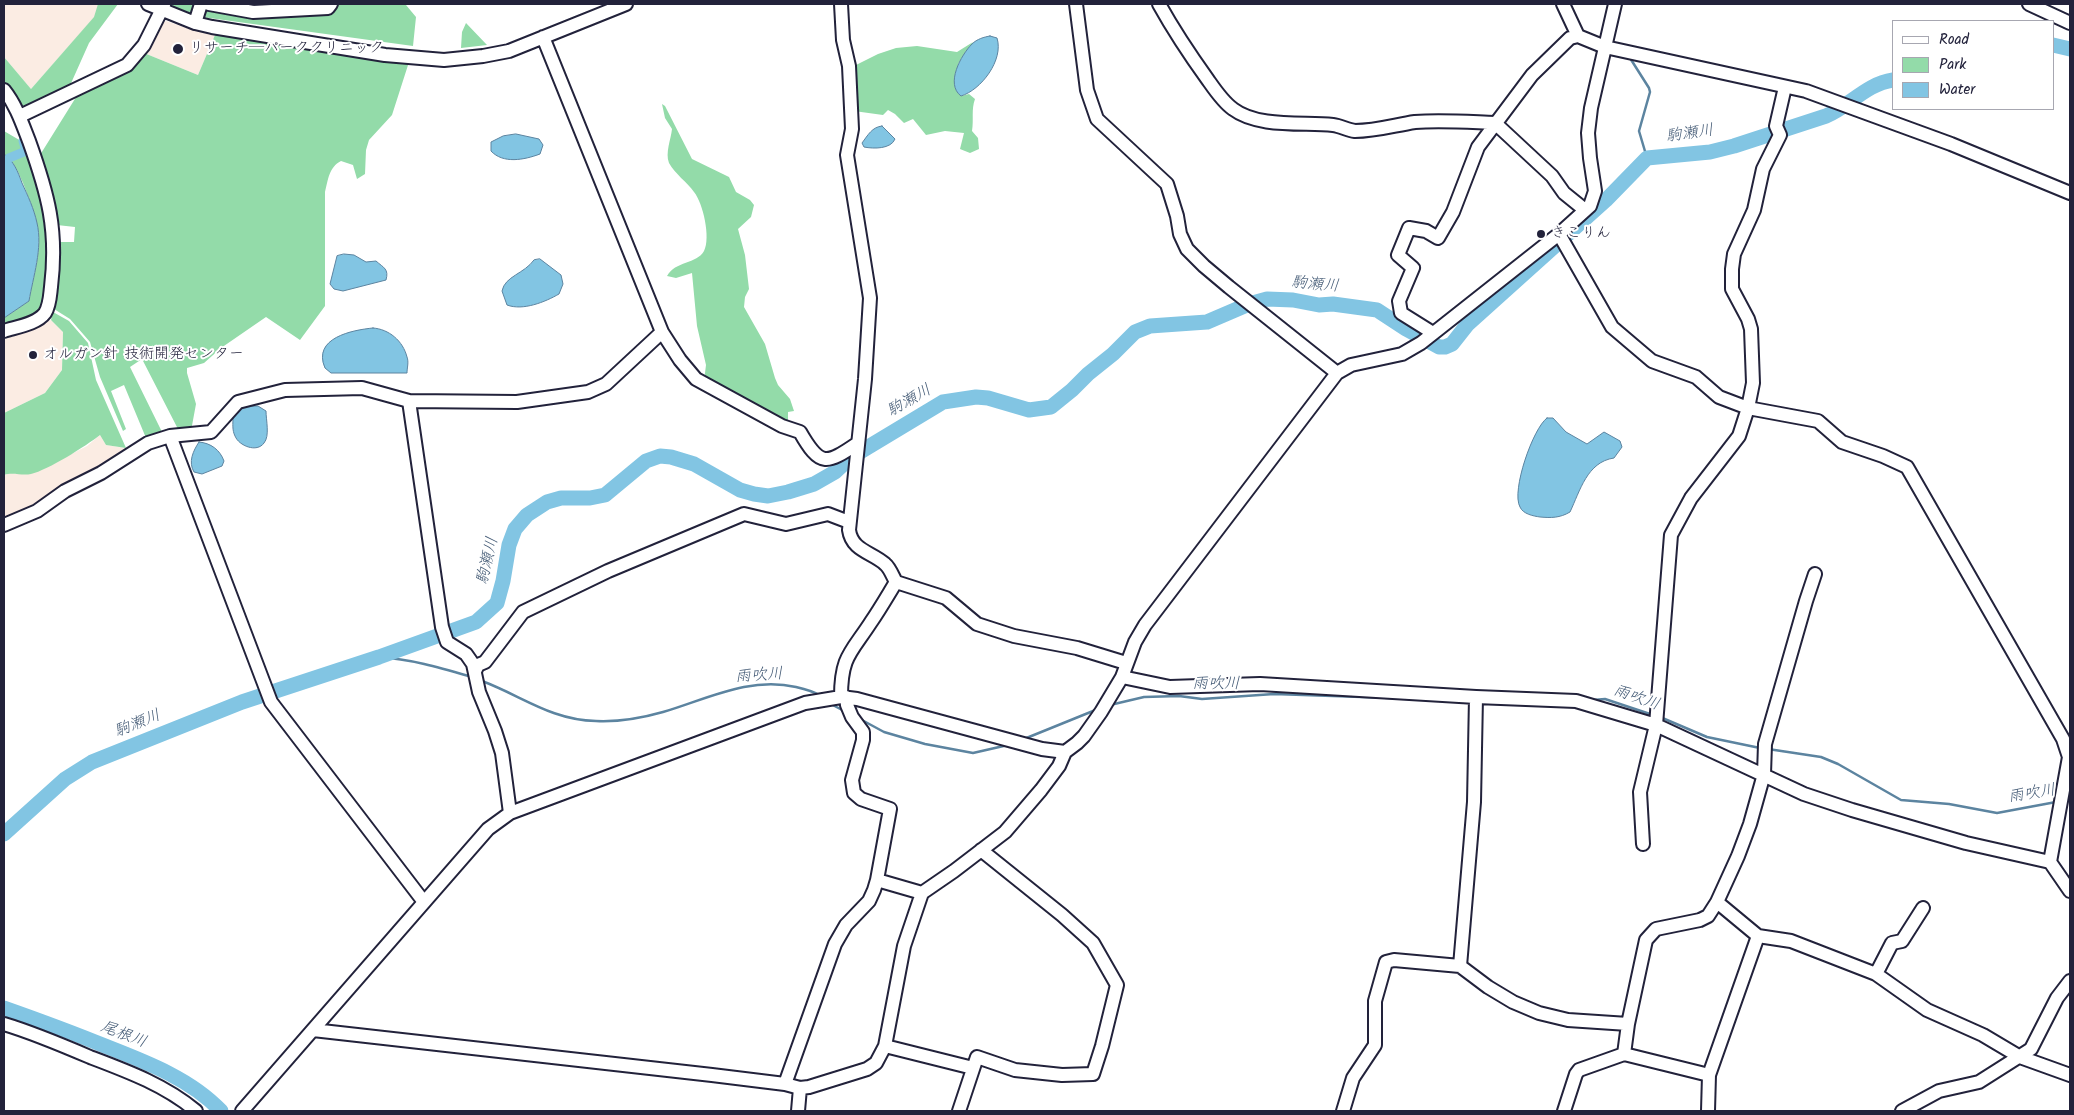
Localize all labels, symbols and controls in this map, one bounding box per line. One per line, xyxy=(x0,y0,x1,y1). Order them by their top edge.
legend xyxy=(1892,20,2054,110)
text: Road xyxy=(1939,28,1969,52)
place label: リサーチ―パーククリニック xyxy=(189,40,384,58)
marker: リサーチ―パーククリニック xyxy=(171,42,185,56)
text: Park xyxy=(1939,53,1966,77)
text: Water xyxy=(1939,78,1975,102)
water label: 駒瀬川 xyxy=(1665,122,1715,148)
place label: きこりん xyxy=(1551,225,1611,243)
marker: きこりん xyxy=(1535,228,1547,240)
water label: 駒瀬川 xyxy=(1290,274,1340,298)
place label: オルガン針 技術開発センター xyxy=(43,346,244,364)
marker: オルガン針 技術開発センター xyxy=(27,349,39,361)
water label: 駒瀬川 xyxy=(884,382,936,422)
water label: 駒瀬川 xyxy=(474,535,504,587)
water label: 雨吹川 xyxy=(734,666,784,688)
water label: 雨吹川 xyxy=(1192,675,1240,695)
water label: 雨吹川 xyxy=(1610,682,1662,716)
water label: 駒瀬川 xyxy=(112,707,164,743)
water label: 雨吹川 xyxy=(2007,782,2057,808)
water label: 尾根川 xyxy=(97,1018,149,1054)

